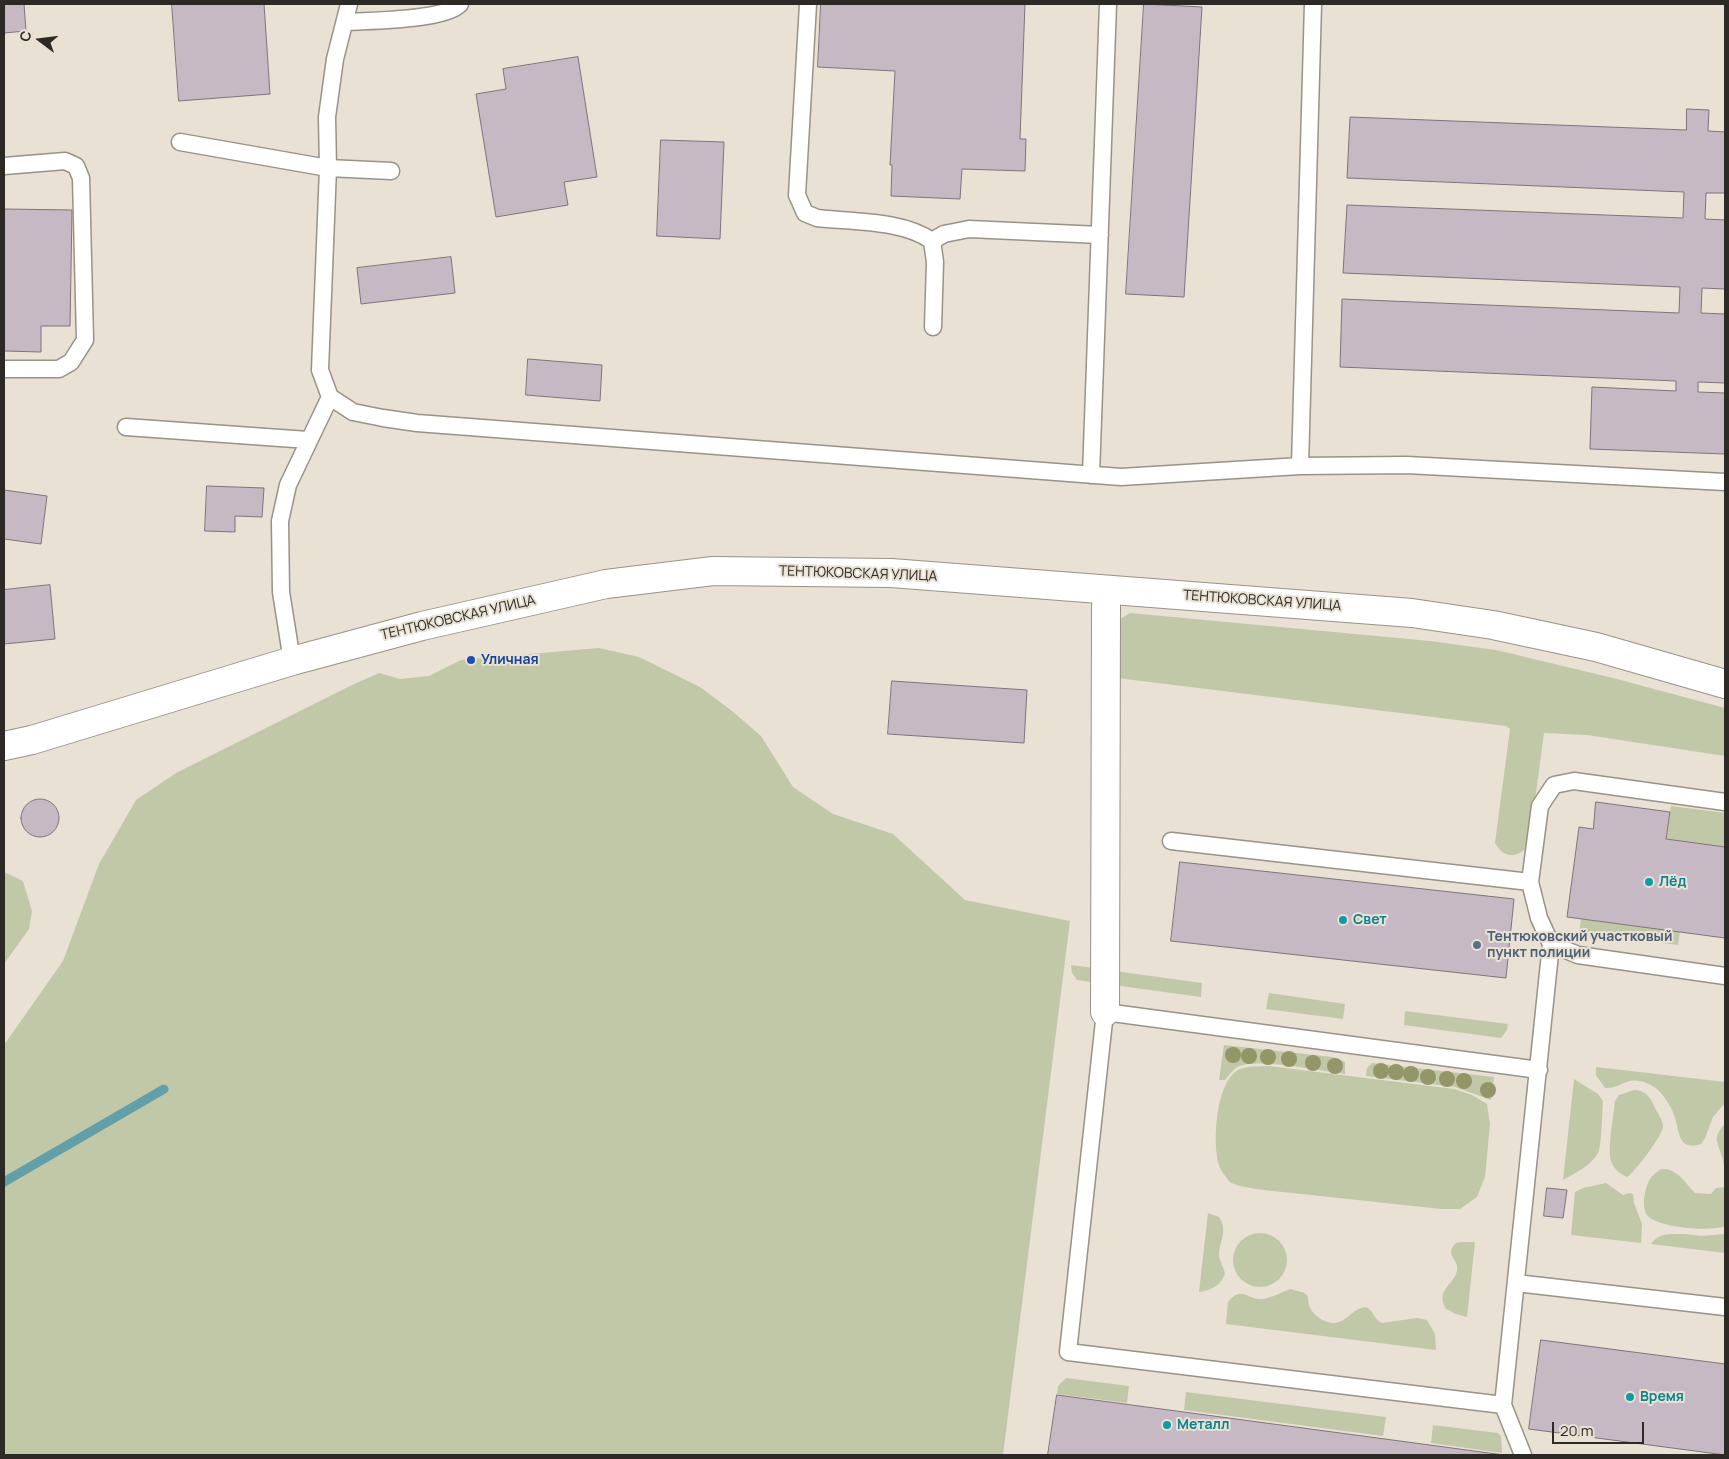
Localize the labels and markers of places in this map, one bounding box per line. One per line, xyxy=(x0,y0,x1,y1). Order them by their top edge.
place label: Уличная xyxy=(481,652,539,668)
marker: Уличная xyxy=(465,654,477,666)
place label: Лёд xyxy=(1659,874,1686,890)
marker: Лёд xyxy=(1643,876,1655,888)
place label: Свет xyxy=(1353,912,1387,928)
marker: Свет xyxy=(1337,914,1349,926)
place label: Тентюковский участковый пункт полиции xyxy=(1487,929,1672,962)
marker: Тентюковский участковый пункт полиции xyxy=(1471,939,1483,951)
place label: Время xyxy=(1640,1389,1684,1405)
marker: Время xyxy=(1624,1391,1636,1403)
place label: Металл xyxy=(1177,1417,1229,1433)
marker: Металл xyxy=(1161,1419,1173,1431)

